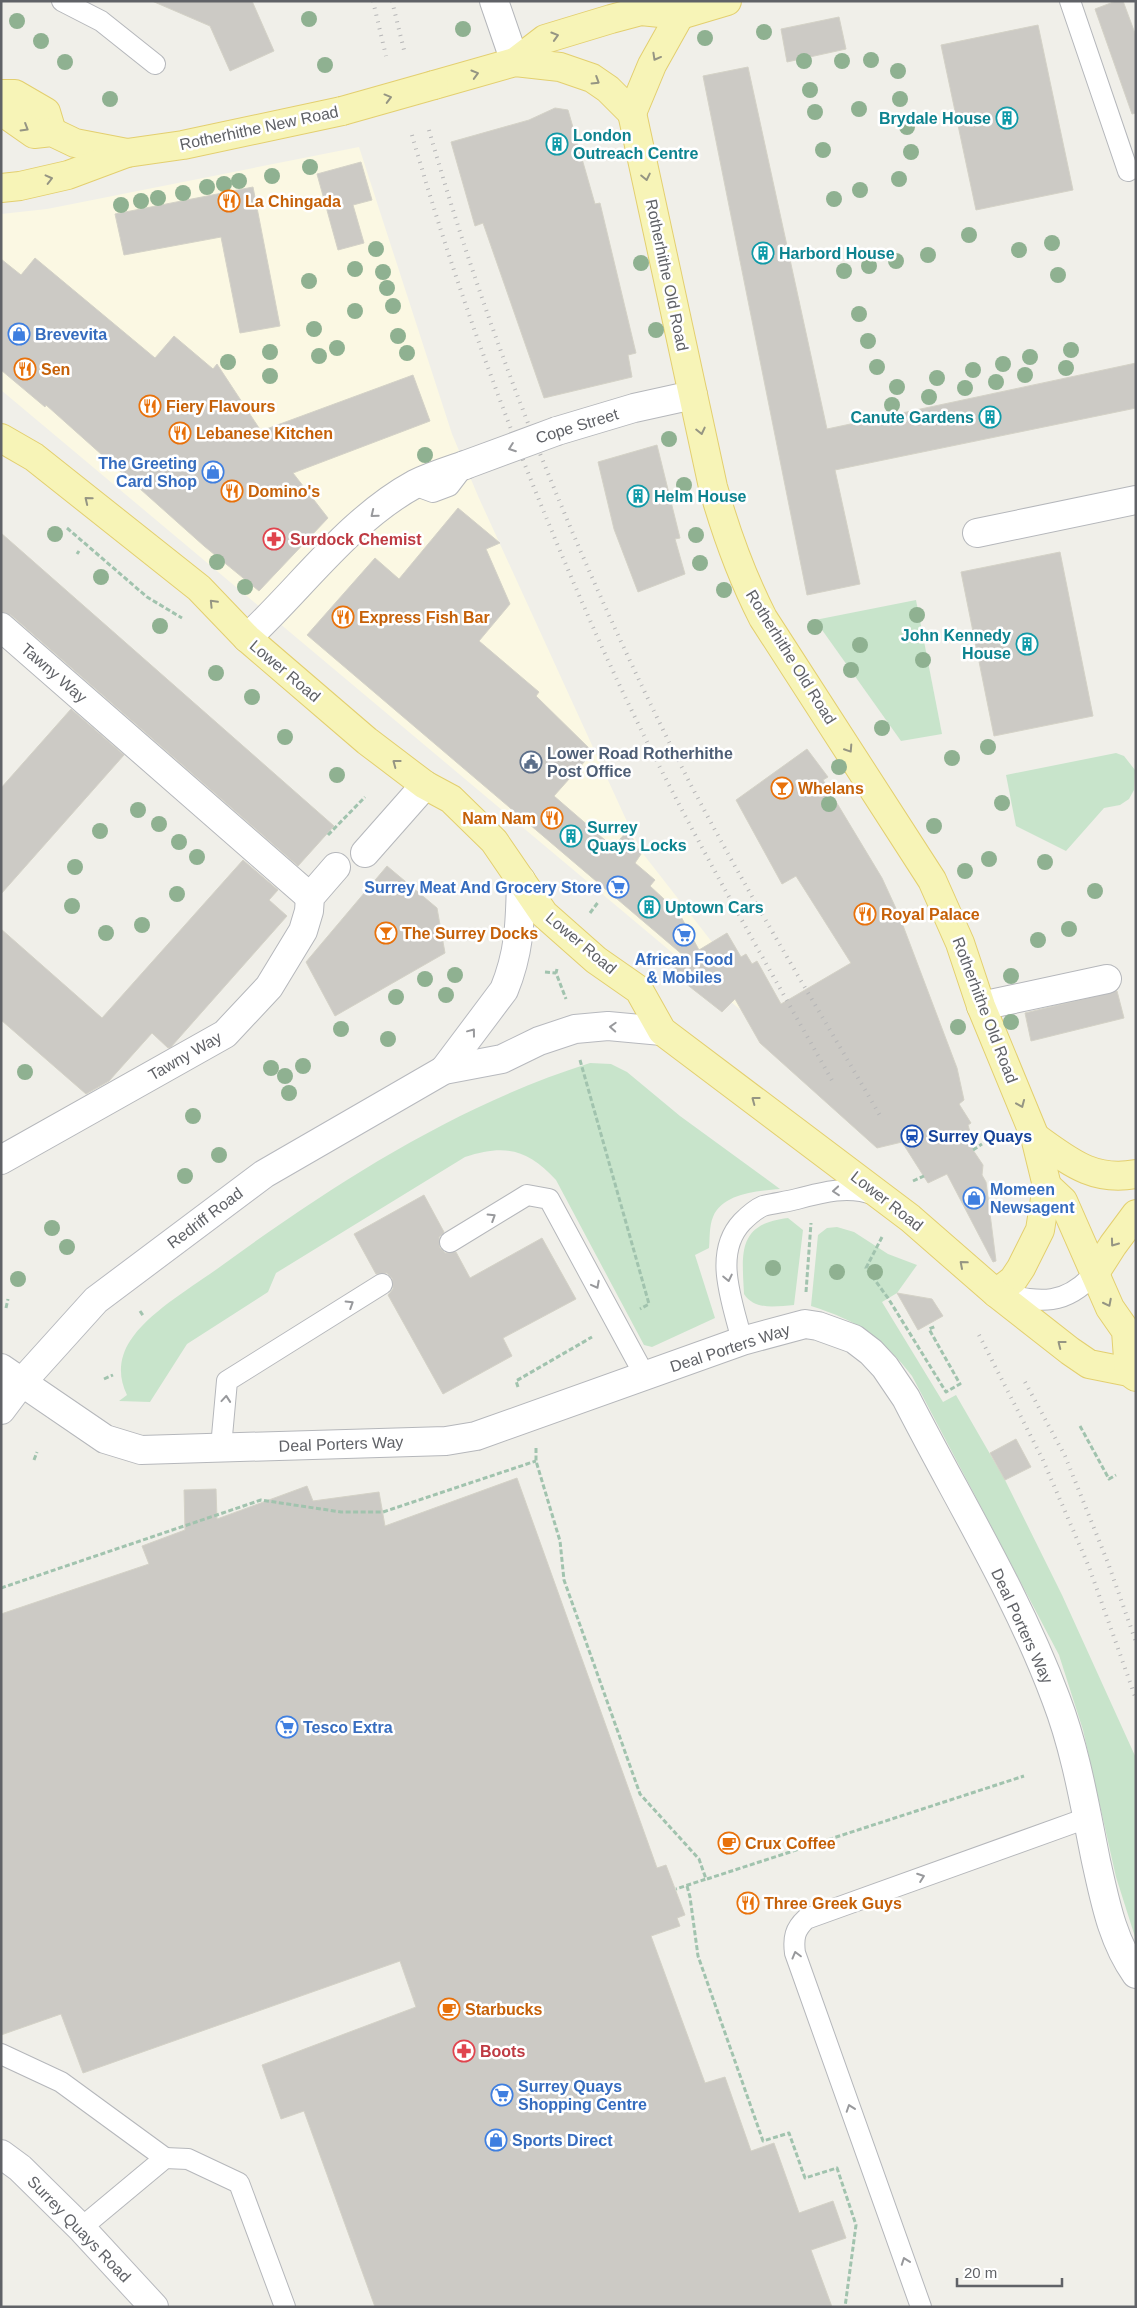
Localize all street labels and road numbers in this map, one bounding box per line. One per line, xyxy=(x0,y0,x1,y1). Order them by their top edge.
street label: Rotherhithe New Road xyxy=(178,103,340,153)
street label: Rotherhithe Old Road xyxy=(643,198,691,352)
street label: Cope Street xyxy=(534,405,621,447)
street label: Rotherhithe Old Road xyxy=(743,587,839,727)
street label: Lower Road xyxy=(246,637,324,705)
street label: Tawny Way xyxy=(18,640,90,706)
street label: Lower Road xyxy=(542,909,620,977)
street label: Rotherhithe Old Road xyxy=(949,935,1021,1085)
street label: Tawny Way xyxy=(146,1028,224,1084)
street label: Lower Road xyxy=(848,1168,926,1234)
street label: Redriff Road xyxy=(164,1184,246,1252)
street label: Deal Porters Way xyxy=(668,1321,792,1375)
street label: Deal Porters Way xyxy=(278,1433,404,1455)
street label: Deal Porters Way xyxy=(988,1566,1056,1686)
street label: Surrey Quays Road xyxy=(24,2173,134,2285)

